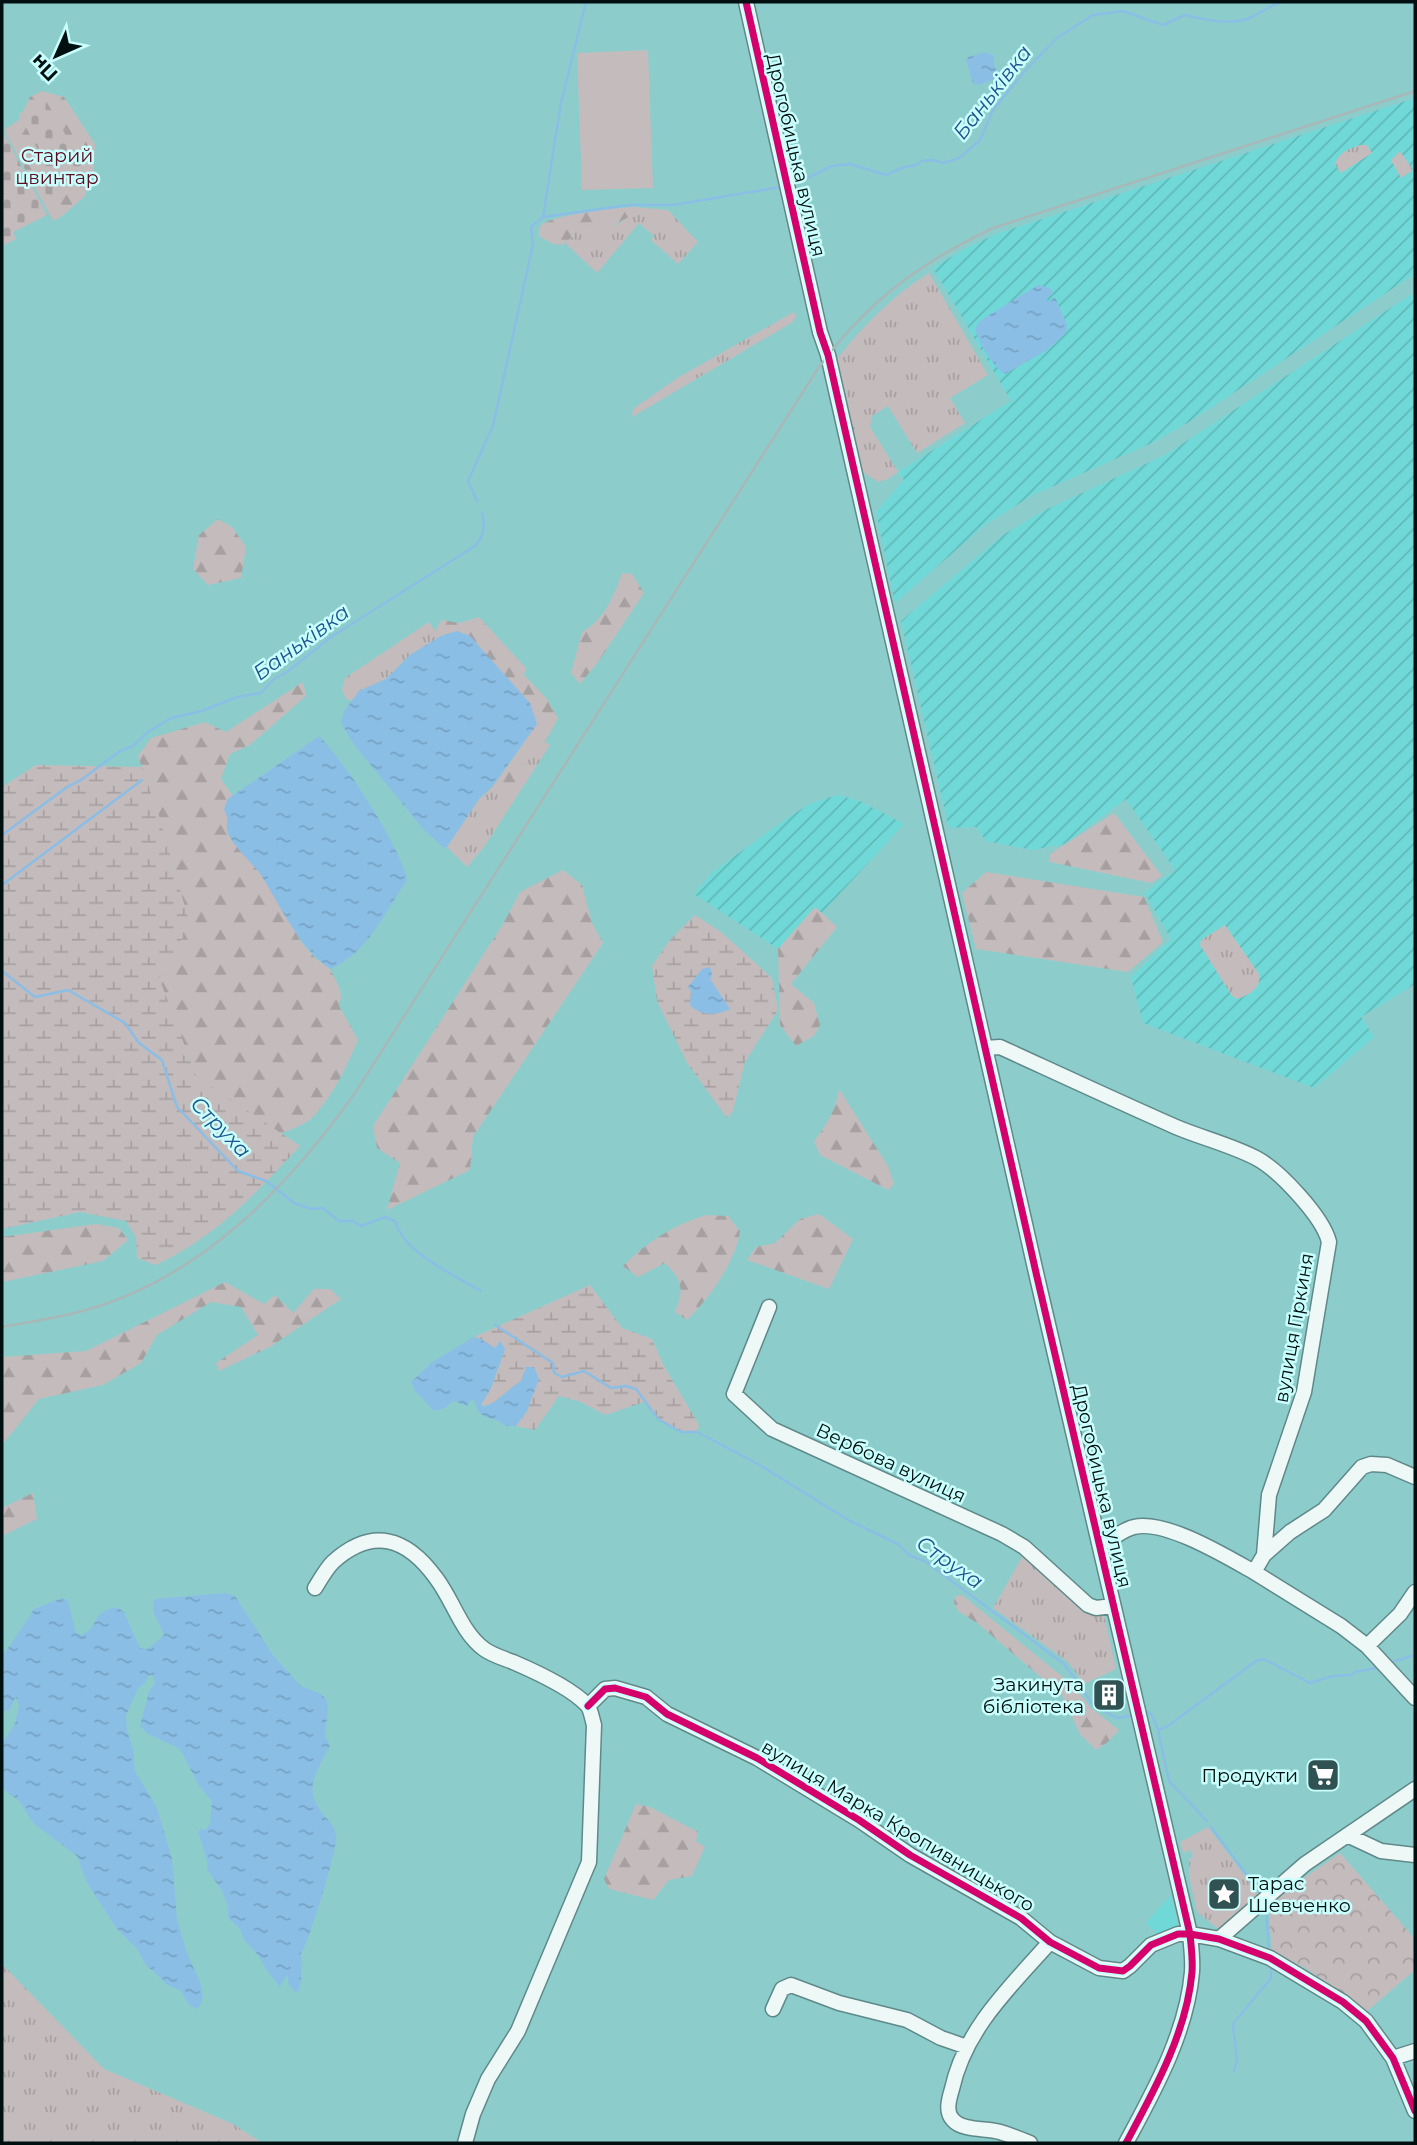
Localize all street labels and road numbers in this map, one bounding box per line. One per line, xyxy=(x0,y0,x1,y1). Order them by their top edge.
street label: Дрогобицька вулиця xyxy=(761,51,831,259)
street label: вулиця Гіркиня xyxy=(1270,1251,1318,1405)
street label: Дрогобицька вулиця xyxy=(1067,1382,1137,1590)
street label: Вербова вулиця xyxy=(812,1418,970,1508)
street label: вулиця Марка Кропивницького xyxy=(757,1735,1039,1917)

